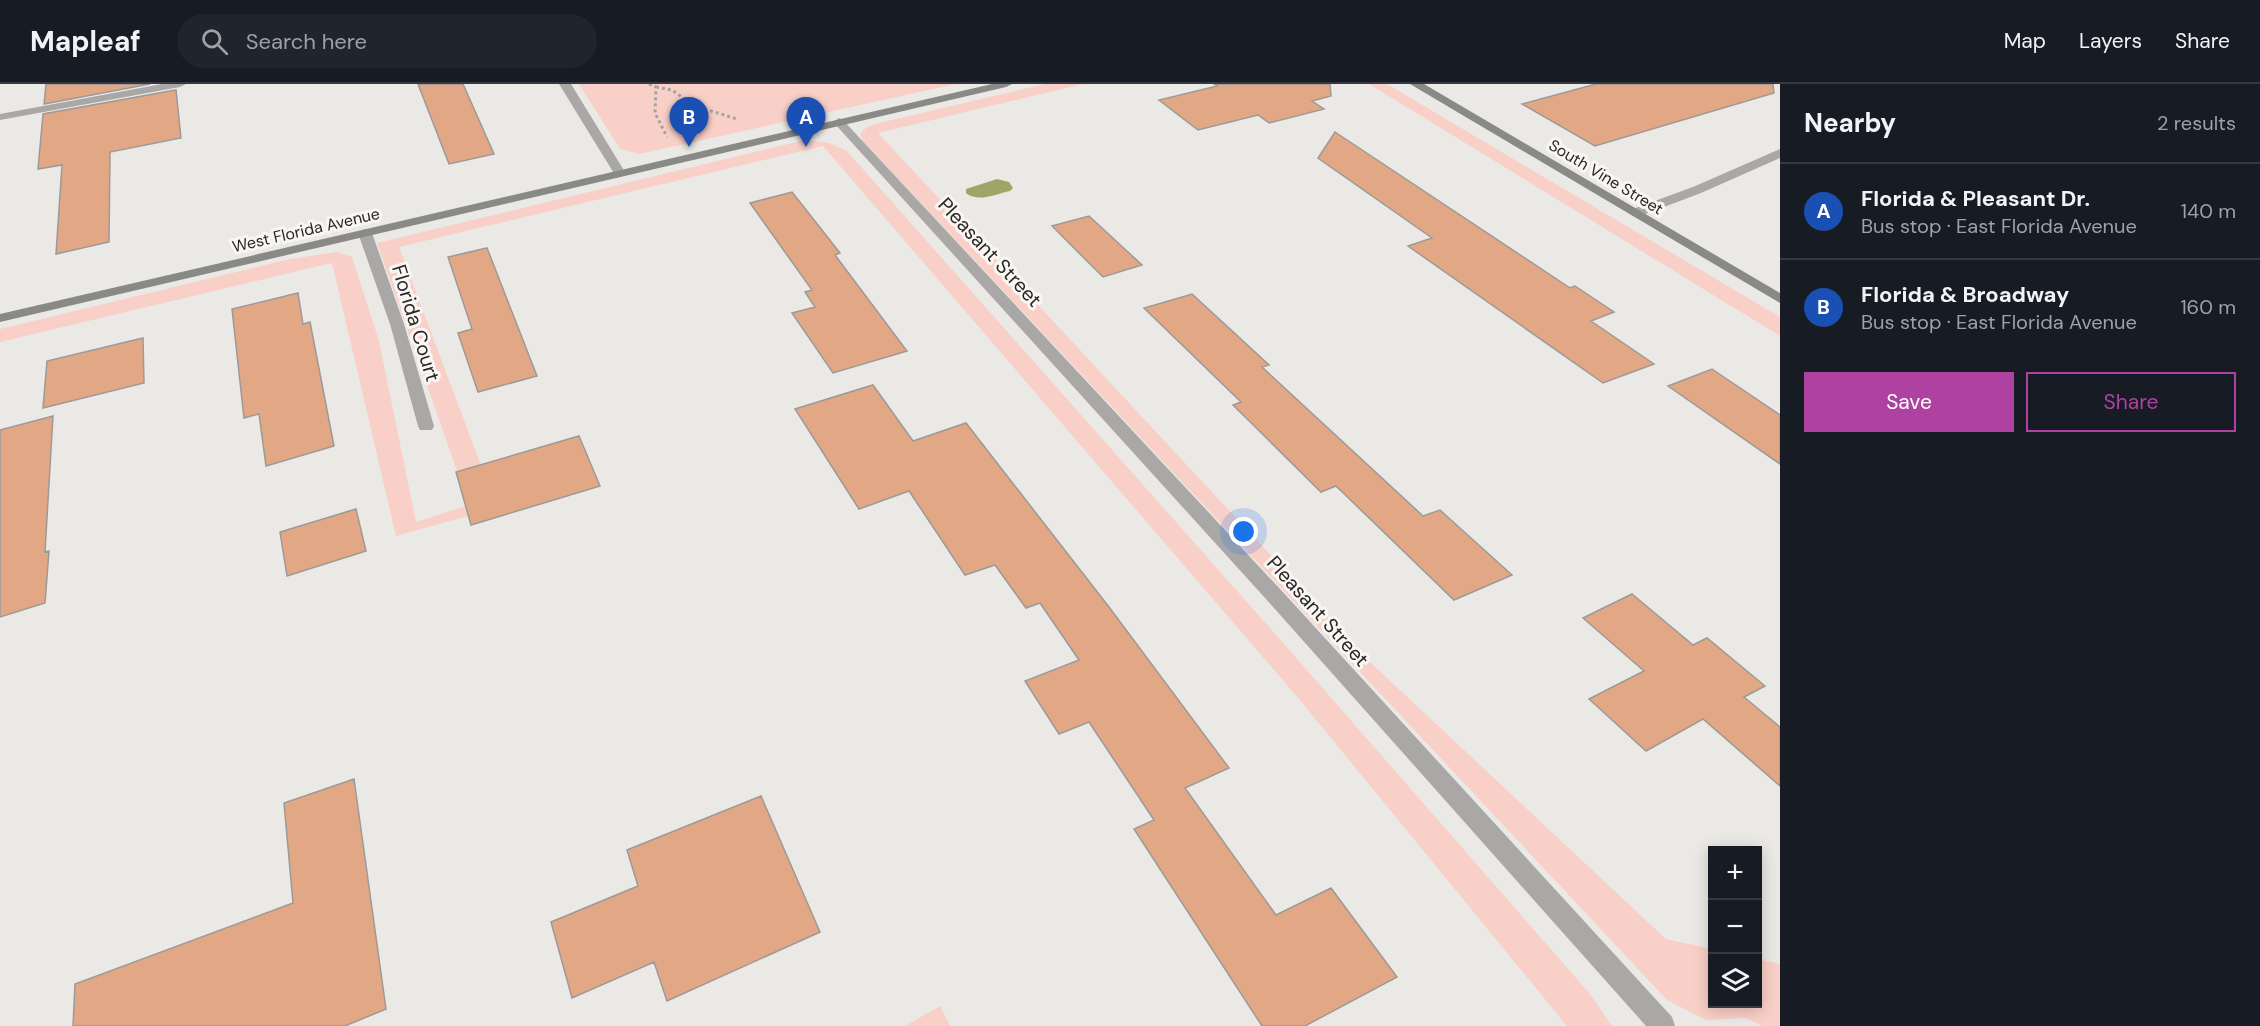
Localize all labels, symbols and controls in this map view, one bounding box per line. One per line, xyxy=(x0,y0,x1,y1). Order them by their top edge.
search box xyxy=(177,14,597,68)
text: Mapleaf xyxy=(30,23,141,60)
icon: search xyxy=(198,25,231,58)
text: Search here xyxy=(246,27,367,56)
text: Map xyxy=(2004,27,2046,55)
text: Layers xyxy=(2079,27,2142,55)
text: Share xyxy=(2175,27,2230,55)
pin: B xyxy=(670,98,708,147)
pin: A xyxy=(786,98,826,147)
text: Nearby xyxy=(1804,106,1896,140)
text: 2 results xyxy=(2157,110,2236,136)
street label: South Vine Street xyxy=(1545,134,1667,220)
text: Florida & Pleasant Dr. xyxy=(1861,184,2090,213)
street label: Pleasant Street xyxy=(933,192,1048,312)
text: A xyxy=(1816,198,1831,224)
text: 140 m xyxy=(2181,198,2236,224)
street label: West Florida Avenue xyxy=(230,203,382,257)
text: Bus stop · East Florida Avenue xyxy=(1861,213,2137,239)
street label: Florida Court xyxy=(386,261,446,385)
text: Florida & Broadway xyxy=(1861,280,2069,309)
text: B xyxy=(1817,294,1830,320)
text: 160 m xyxy=(2180,294,2236,320)
text: Bus stop · East Florida Avenue xyxy=(1861,309,2137,335)
button: Save xyxy=(1804,372,2014,432)
button: Share xyxy=(2026,372,2236,432)
your location xyxy=(1229,517,1258,546)
street label: Pleasant Street xyxy=(1261,550,1375,672)
map controls xyxy=(1708,846,1762,1008)
button: + xyxy=(1708,846,1762,900)
button: − xyxy=(1708,900,1762,954)
button: layers xyxy=(1708,954,1762,1008)

